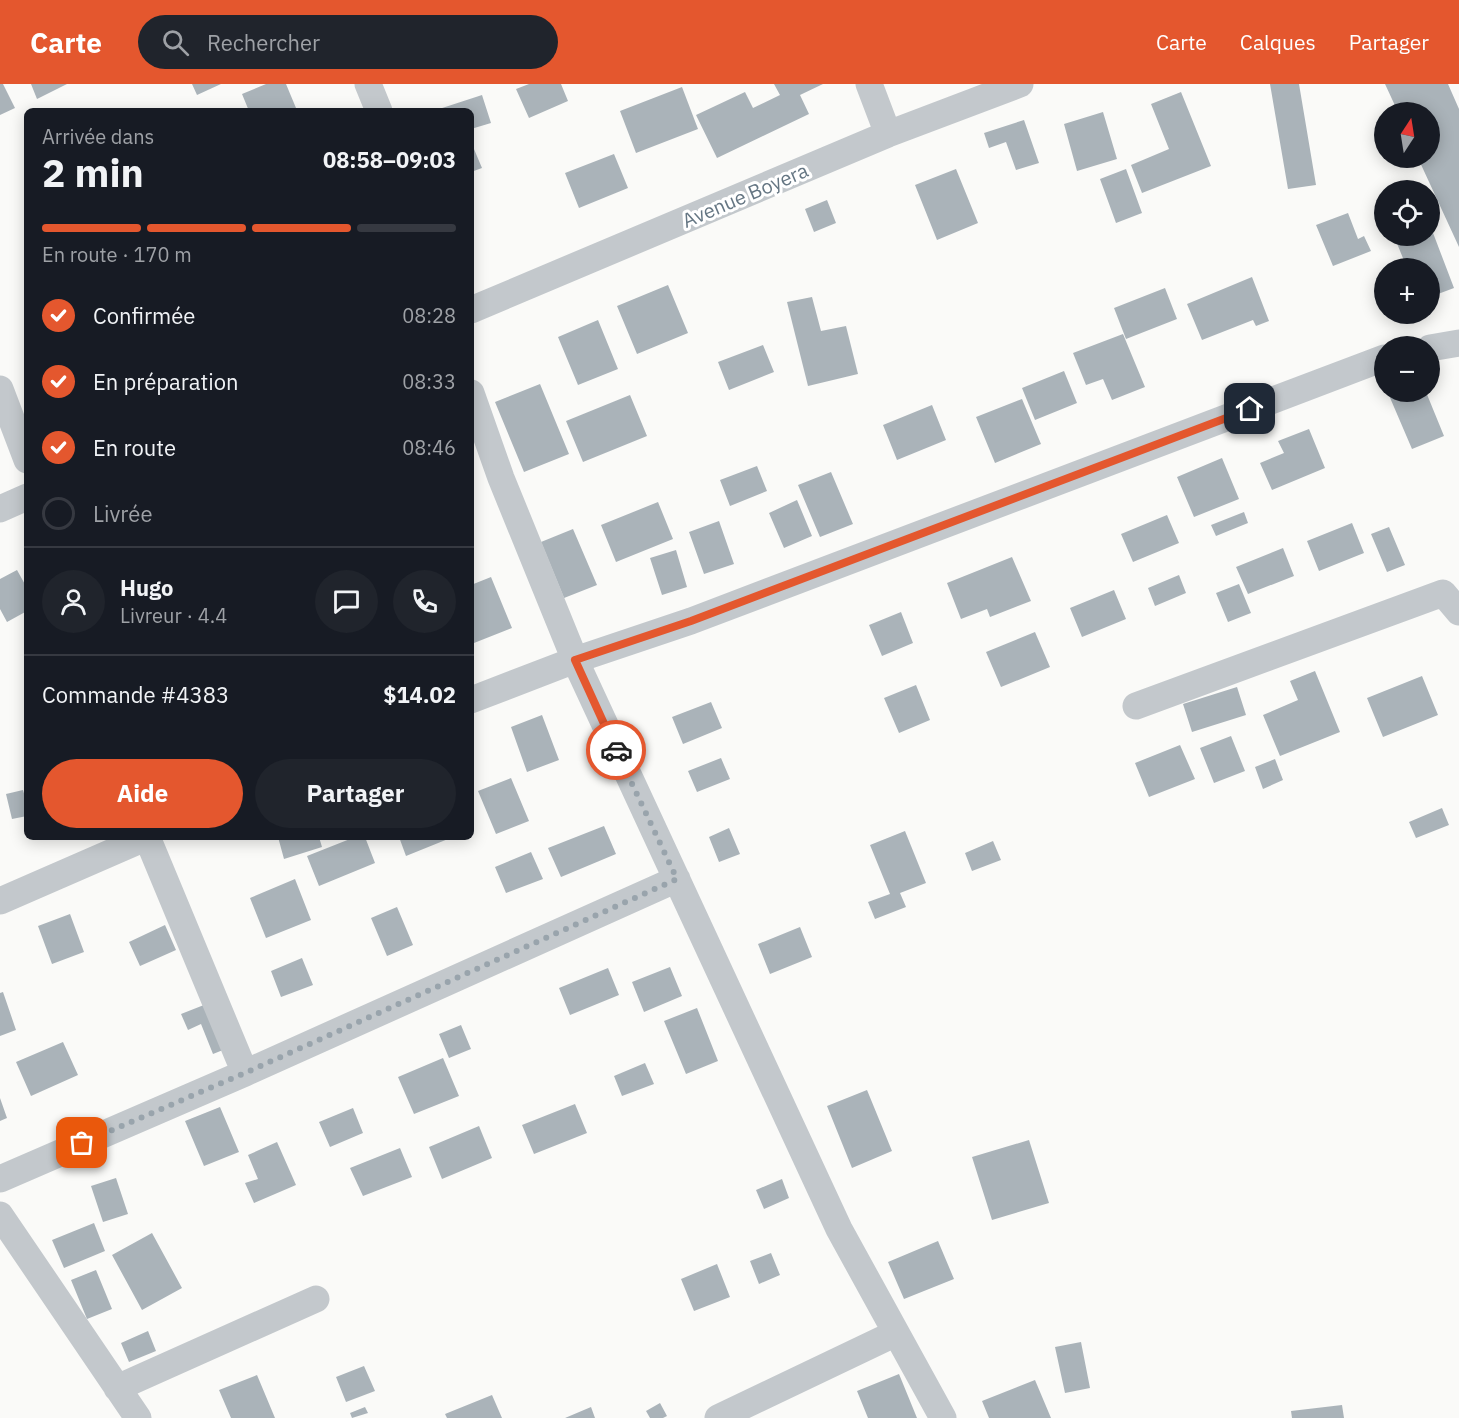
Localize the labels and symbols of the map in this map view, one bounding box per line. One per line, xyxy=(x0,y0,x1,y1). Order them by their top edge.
north arrow xyxy=(1374,102,1440,168)
street label: Avenue Boyera xyxy=(678,156,812,234)
pin xyxy=(1224,383,1275,434)
courier xyxy=(586,720,646,780)
pin xyxy=(56,1117,107,1168)

